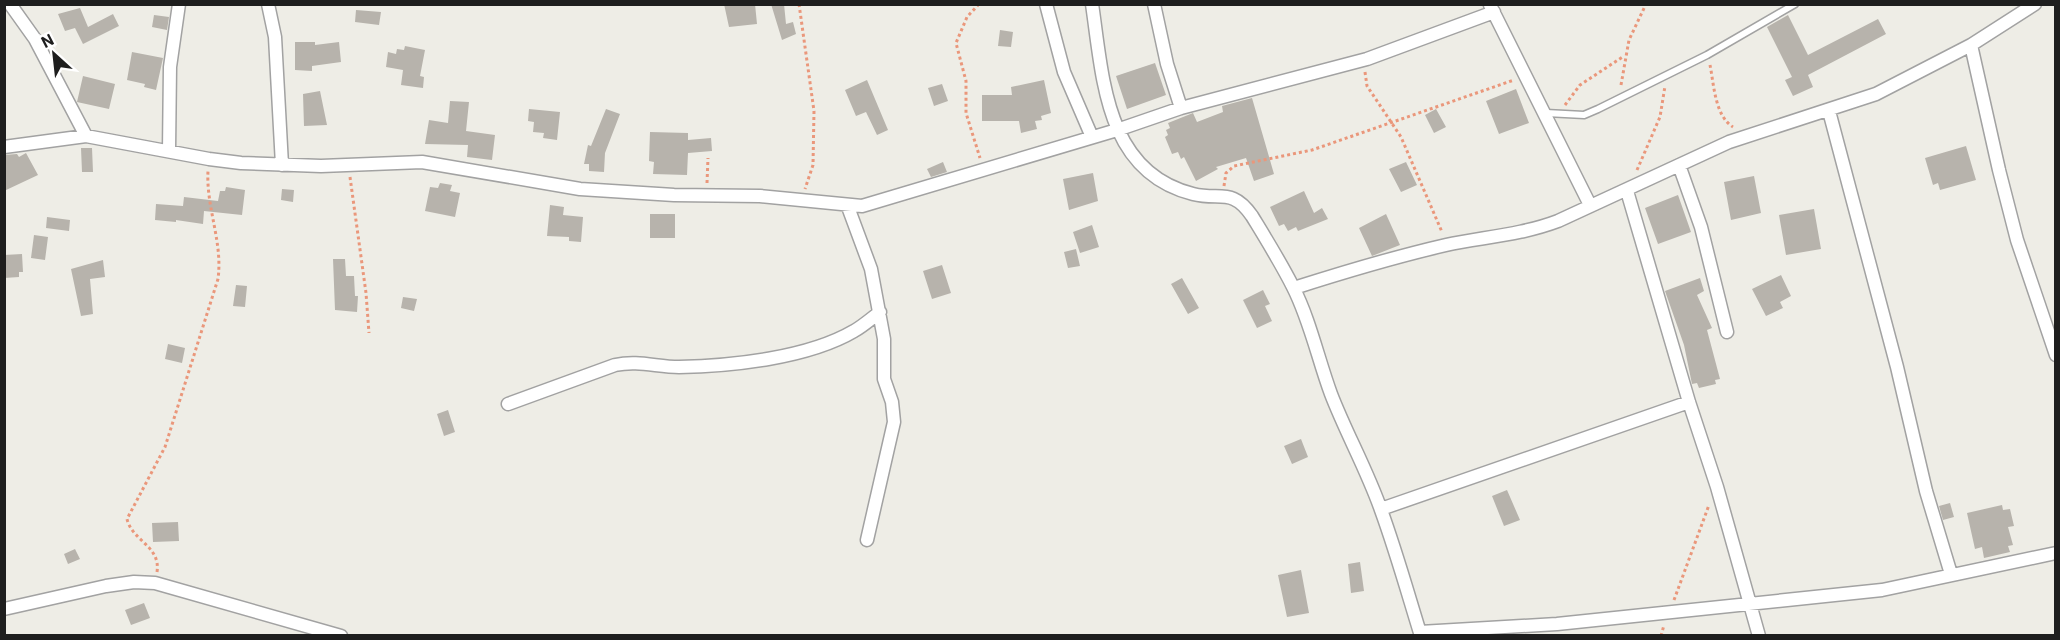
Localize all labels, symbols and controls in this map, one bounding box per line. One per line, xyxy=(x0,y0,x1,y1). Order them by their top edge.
north arrow xyxy=(24,24,84,84)
text: N xyxy=(38,30,57,52)

